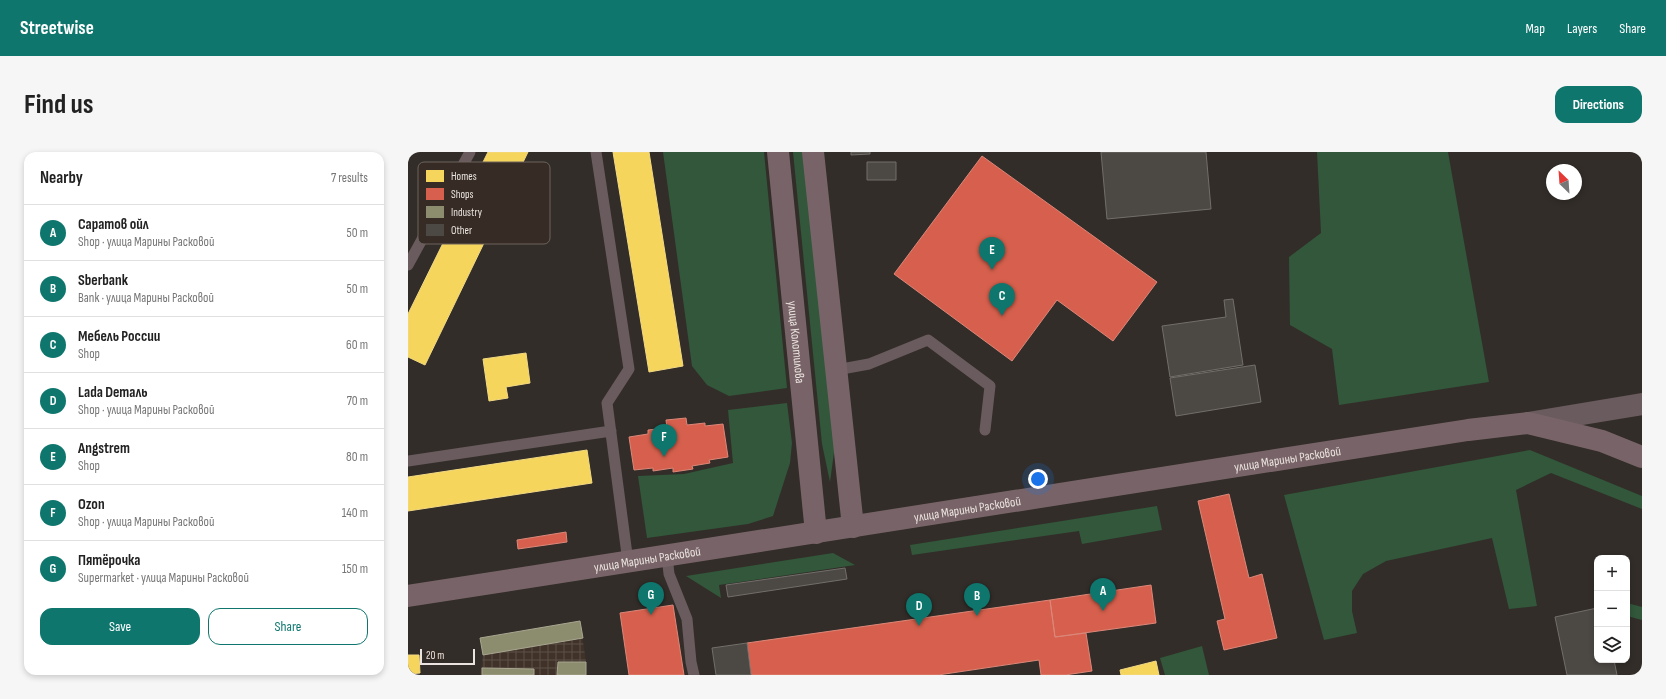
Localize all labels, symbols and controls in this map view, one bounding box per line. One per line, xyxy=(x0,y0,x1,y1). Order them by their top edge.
text: Streetwise xyxy=(20,17,94,40)
text: Map xyxy=(1525,20,1545,37)
text: Layers xyxy=(1567,20,1597,37)
text: Share xyxy=(1619,20,1646,37)
button: Directions xyxy=(1555,86,1642,123)
text: Find us xyxy=(24,88,93,121)
legend xyxy=(418,162,550,244)
north arrow xyxy=(1546,164,1582,200)
text: Nearby xyxy=(40,168,83,188)
text: 7 results xyxy=(331,170,368,186)
text: Homes xyxy=(451,170,477,183)
text: Shops xyxy=(451,188,474,201)
text: Industry xyxy=(451,206,483,219)
text: Саратов ойл xyxy=(78,215,149,234)
text: Other xyxy=(451,224,472,237)
text: A xyxy=(50,225,56,241)
text: 50 m xyxy=(347,225,368,241)
text: Shop · улица Марины Расковой xyxy=(78,234,214,250)
pin: E xyxy=(979,237,1005,270)
text: Sberbank xyxy=(78,271,128,290)
text: B xyxy=(50,281,56,297)
text: 50 m xyxy=(347,281,368,297)
pin: C xyxy=(989,283,1015,316)
text: Bank · улица Марины Расковой xyxy=(78,290,214,306)
street label: улица Колотилова xyxy=(784,300,808,384)
text: Мебель России xyxy=(78,327,160,346)
text: C xyxy=(50,337,56,353)
text: 60 m xyxy=(346,337,368,353)
text: Shop xyxy=(78,346,100,362)
text: Lada Dеталь xyxy=(78,383,148,402)
text: D xyxy=(50,393,56,409)
text: 70 m xyxy=(347,393,368,409)
text: Shop · улица Марины Расковой xyxy=(78,402,214,418)
pin: F xyxy=(651,424,677,457)
text: Angstrem xyxy=(78,439,130,458)
street label: улица Марины Расковой xyxy=(1233,443,1342,476)
text: E xyxy=(50,449,56,465)
text: 80 m xyxy=(346,449,368,465)
text: Shop xyxy=(78,458,100,474)
your location xyxy=(1028,469,1048,489)
street label: улица Марины Расковой xyxy=(913,493,1022,526)
text: Ozon xyxy=(78,495,105,514)
text: F xyxy=(50,505,56,521)
text: 140 m xyxy=(342,505,368,521)
text: Shop · улица Марины Расковой xyxy=(78,514,214,530)
street label: улица Марины Расковой xyxy=(593,543,702,576)
text: Пятёрочка xyxy=(78,551,140,570)
map controls xyxy=(1594,555,1630,663)
button: + xyxy=(1594,555,1630,591)
text: G xyxy=(50,561,56,577)
text: 150 m xyxy=(342,561,368,577)
text: Supermarket · улица Марины Расковой xyxy=(78,570,249,586)
pin: A xyxy=(1090,578,1116,611)
pin: G xyxy=(638,582,664,615)
pin: B xyxy=(964,583,990,616)
button: − xyxy=(1594,591,1630,627)
pin: D xyxy=(906,593,932,626)
button: Save xyxy=(40,608,200,645)
button: Share xyxy=(208,608,368,645)
button: layers xyxy=(1594,627,1630,663)
scale bar xyxy=(420,647,475,666)
text: 20 m xyxy=(426,649,444,662)

